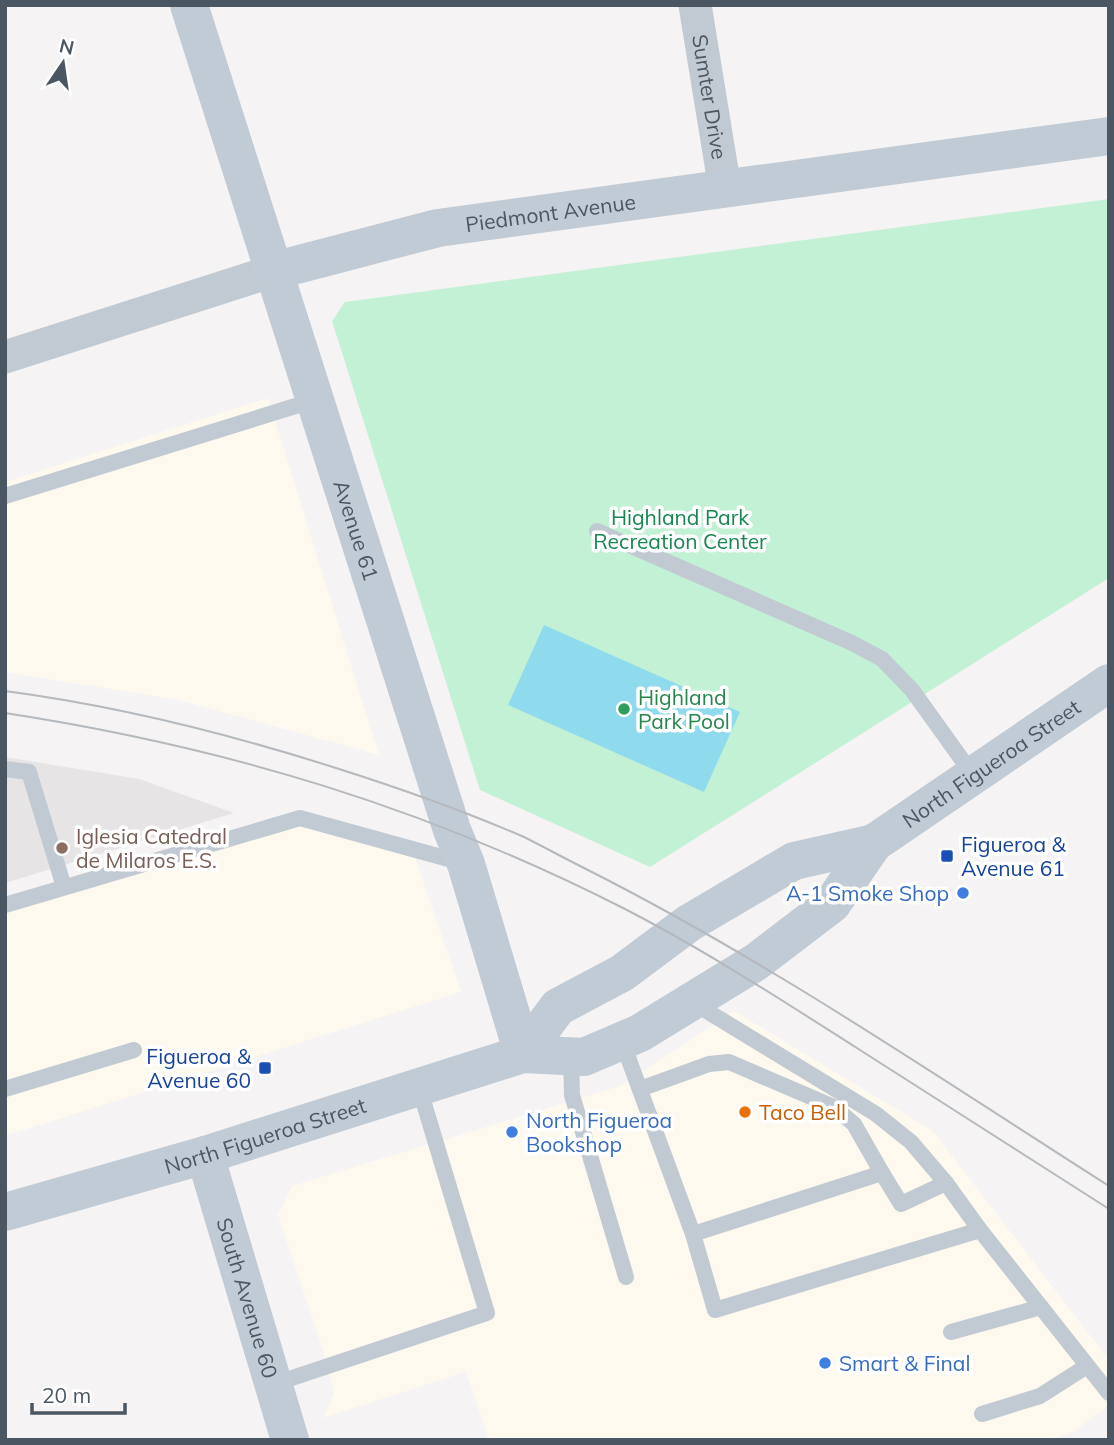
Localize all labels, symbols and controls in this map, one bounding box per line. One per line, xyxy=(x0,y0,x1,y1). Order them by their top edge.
north arrow xyxy=(28,28,98,98)
street label: Sumter Drive xyxy=(687,32,733,161)
text: N xyxy=(57,33,77,60)
street label: Piedmont Avenue xyxy=(464,188,637,237)
street label: Avenue 61 xyxy=(328,477,385,583)
park label: Highland Park Recreation Center xyxy=(593,504,767,554)
place label: Highland Park Pool xyxy=(638,684,730,734)
street label: North Figueroa Street xyxy=(897,693,1085,833)
marker: Highland Park Pool xyxy=(616,701,632,717)
place label: Iglesia Catedral de Milaros E.S. xyxy=(76,823,227,873)
place label: Figueroa & Avenue 61 xyxy=(961,831,1067,881)
marker: Iglesia Catedral de Milaros E.S. xyxy=(54,840,70,856)
marker: Figueroa & Avenue 61 xyxy=(939,848,955,864)
place label: A-1 Smoke Shop xyxy=(786,880,949,906)
marker: A-1 Smoke Shop xyxy=(955,885,971,901)
place label: Figueroa & Avenue 60 xyxy=(146,1043,252,1093)
marker: Figueroa & Avenue 60 xyxy=(257,1060,273,1076)
street label: North Figueroa Street xyxy=(161,1092,369,1179)
place label: Taco Bell xyxy=(759,1099,846,1125)
marker: Taco Bell xyxy=(737,1104,753,1120)
place label: North Figueroa Bookshop xyxy=(526,1107,672,1157)
marker: North Figueroa Bookshop xyxy=(504,1124,520,1140)
street label: South Avenue 60 xyxy=(211,1214,284,1381)
place label: Smart & Final xyxy=(839,1350,970,1376)
marker: Smart & Final xyxy=(817,1355,833,1371)
scale bar xyxy=(32,1372,124,1416)
text: 20 m xyxy=(42,1382,91,1408)

